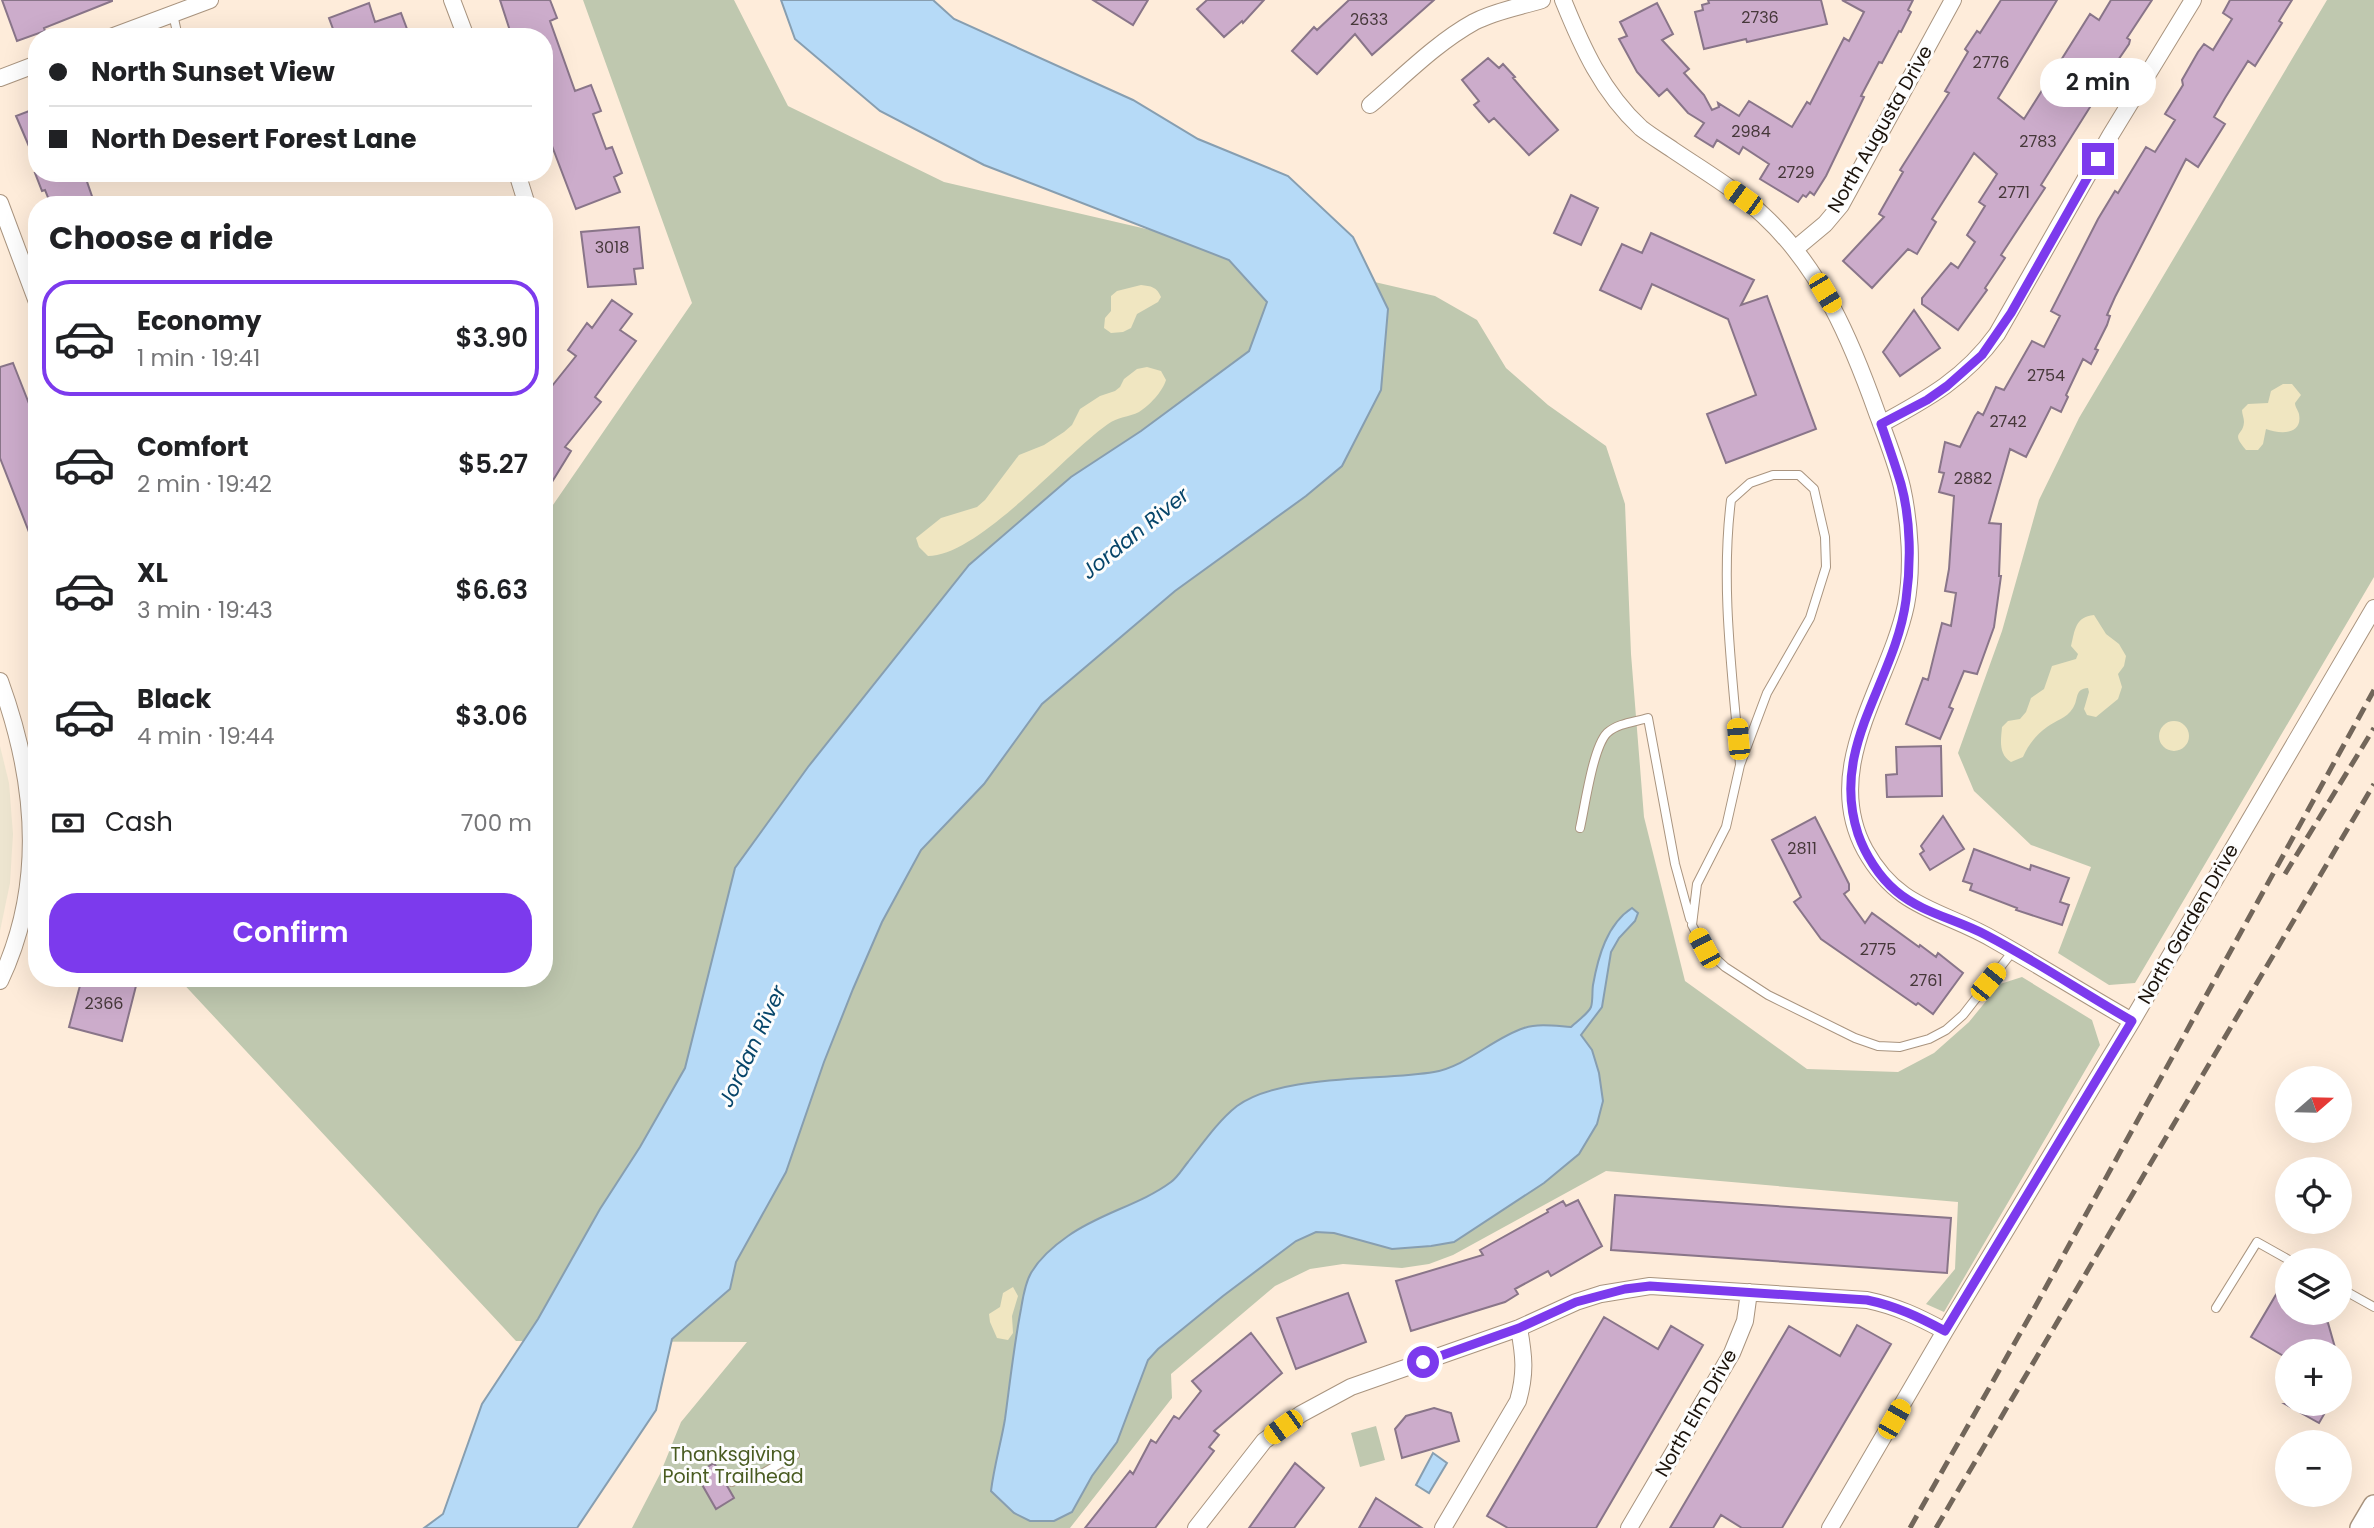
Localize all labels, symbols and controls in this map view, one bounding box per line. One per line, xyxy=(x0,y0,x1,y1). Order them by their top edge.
house number: 2736 xyxy=(1741,6,1779,29)
house number: 2633 xyxy=(1350,8,1388,31)
street label: North Augusta Drive xyxy=(1821,40,1939,218)
house number: 2776 xyxy=(1973,51,2009,74)
text: North Sunset View xyxy=(91,54,335,90)
callout: 2 min xyxy=(2040,58,2156,106)
text: 2 min xyxy=(2066,66,2130,98)
house number: 2984 xyxy=(1731,120,1771,143)
text: North Desert Forest Lane xyxy=(91,121,417,157)
house number: 2783 xyxy=(2019,130,2057,153)
route end xyxy=(2082,143,2114,175)
house number: 2729 xyxy=(1777,161,1815,184)
car xyxy=(1720,177,1767,219)
house number: 2771 xyxy=(1998,181,2030,204)
text: Choose a ride xyxy=(49,215,273,260)
house number: 3018 xyxy=(595,236,629,259)
car xyxy=(1806,270,1845,316)
text: Economy xyxy=(137,303,261,339)
icon: car xyxy=(53,307,116,370)
text: $3.90 xyxy=(456,320,528,356)
text: 1 min · 19:41 xyxy=(137,342,260,374)
house number: 2754 xyxy=(2027,364,2065,387)
house number: 2742 xyxy=(1989,410,2027,433)
text: Comfort xyxy=(137,429,249,465)
icon: car xyxy=(53,433,116,496)
text: $5.27 xyxy=(458,446,528,482)
house number: 2882 xyxy=(1954,467,1992,490)
text: 2 min · 19:42 xyxy=(137,468,272,500)
water label: Jordan River xyxy=(1075,480,1196,586)
text: XL xyxy=(137,555,168,591)
icon: car xyxy=(53,559,116,622)
text: $6.63 xyxy=(455,572,528,608)
text: 3 min · 19:43 xyxy=(137,594,273,626)
text: Black xyxy=(137,681,211,717)
icon: car xyxy=(53,685,116,748)
text: $3.06 xyxy=(455,698,528,734)
car xyxy=(1726,717,1751,761)
text: 4 min · 19:44 xyxy=(137,720,275,752)
icon: cash xyxy=(49,804,87,842)
text: Cash xyxy=(105,804,173,840)
text: 700 m xyxy=(461,807,532,839)
house number: 2811 xyxy=(1787,837,1817,860)
street label: North Garden Drive xyxy=(2131,839,2245,1009)
button: Confirm xyxy=(49,893,532,973)
car xyxy=(1685,925,1724,971)
house number: 2775 xyxy=(1860,938,1896,961)
car xyxy=(1967,959,2010,1005)
house number: 2761 xyxy=(1909,969,1943,992)
water label: Jordan River xyxy=(711,979,793,1112)
house number: 2366 xyxy=(85,992,123,1015)
north arrow xyxy=(2275,1066,2352,1143)
map controls xyxy=(2275,1066,2352,1507)
button: locate xyxy=(2275,1157,2352,1234)
button: layers xyxy=(2275,1248,2352,1325)
button: + xyxy=(2275,1339,2352,1416)
street label: North Elm Drive xyxy=(1648,1344,1744,1482)
route start xyxy=(1407,1346,1439,1378)
car xyxy=(1875,1396,1914,1442)
car xyxy=(1260,1406,1307,1448)
button: − xyxy=(2275,1430,2352,1507)
park label: Thanksgiving Point Trailhead xyxy=(662,1441,804,1490)

